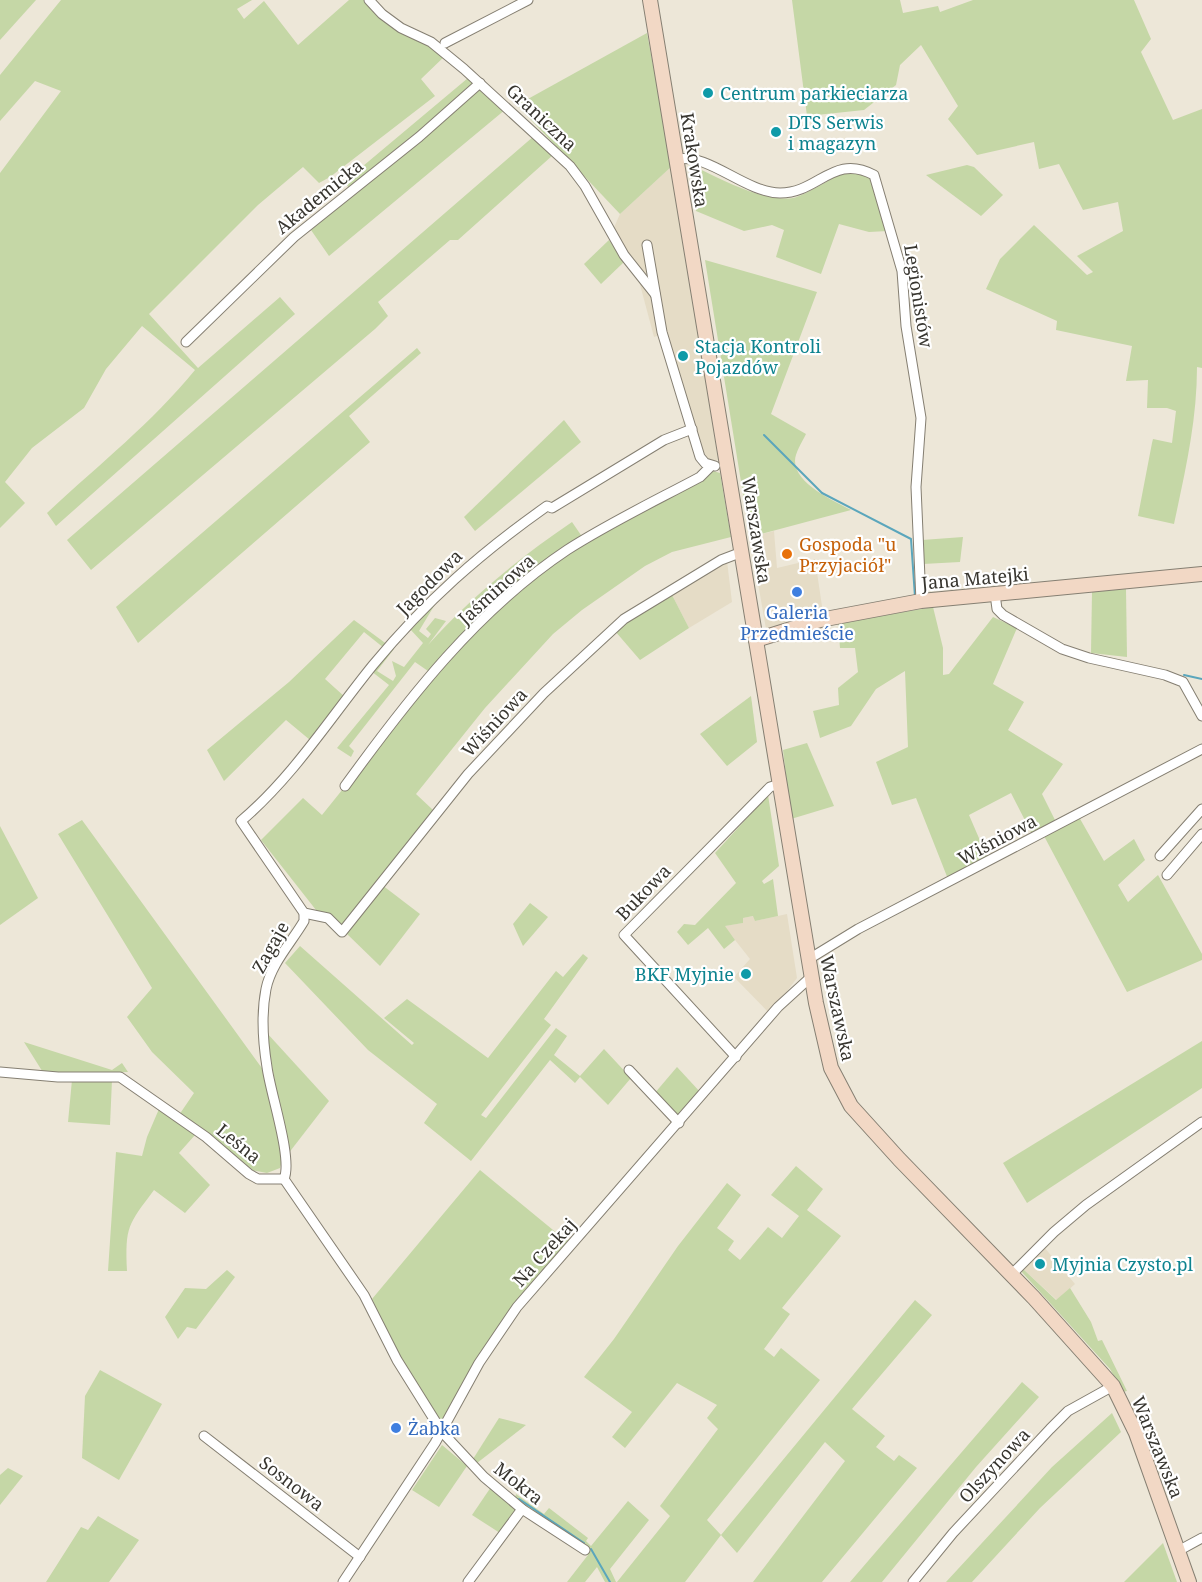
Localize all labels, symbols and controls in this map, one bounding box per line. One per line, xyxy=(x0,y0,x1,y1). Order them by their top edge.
street label: Graniczna xyxy=(502,78,582,156)
place label: Centrum parkieciarza xyxy=(720,81,908,105)
marker: Centrum parkieciarza xyxy=(701,86,715,100)
place label: DTS Serwis i magazyn xyxy=(788,110,884,155)
street label: Krakowska xyxy=(676,111,714,209)
marker: DTS Serwis i magazyn xyxy=(769,125,783,139)
street label: Akademicka xyxy=(270,153,368,239)
street label: Legionistów xyxy=(899,243,939,350)
place label: Stacja Kontroli Pojazdów xyxy=(695,334,821,379)
marker: Stacja Kontroli Pojazdów xyxy=(676,349,690,363)
street label: Warszawska xyxy=(737,475,777,585)
place label: Gospoda "u Przyjaciół" xyxy=(799,532,897,577)
street label: Jagodowa xyxy=(390,544,467,621)
marker: Gospoda "u Przyjaciół" xyxy=(780,547,794,561)
street label: Jaśminowa xyxy=(452,548,539,630)
street label: Jana Matejki xyxy=(919,561,1030,595)
marker: Galeria Przedmieście xyxy=(790,585,804,599)
place label: Galeria Przedmieście xyxy=(740,600,854,645)
street label: Wiśniowa xyxy=(456,682,532,762)
street label: Wiśniowa xyxy=(953,808,1041,870)
street label: Bukowa xyxy=(610,859,676,925)
street label: Zagaje xyxy=(246,917,294,977)
street label: Warszawska xyxy=(815,953,861,1063)
place label: BKF Myjnie xyxy=(635,962,734,986)
marker: BKF Myjnie xyxy=(739,967,753,981)
street label: Leśna xyxy=(212,1118,266,1168)
street label: Na Czekaj xyxy=(507,1213,581,1291)
place label: Myjnia Czysto.pl xyxy=(1052,1252,1193,1276)
marker: Myjnia Czysto.pl xyxy=(1033,1257,1047,1271)
street label: Warszawska xyxy=(1127,1392,1189,1502)
place label: Żabka xyxy=(408,1416,461,1440)
marker: Żabka xyxy=(389,1421,403,1435)
street label: Olszynowa xyxy=(953,1422,1035,1508)
street label: Sosnowa xyxy=(255,1450,329,1516)
street label: Mokra xyxy=(490,1456,548,1510)

